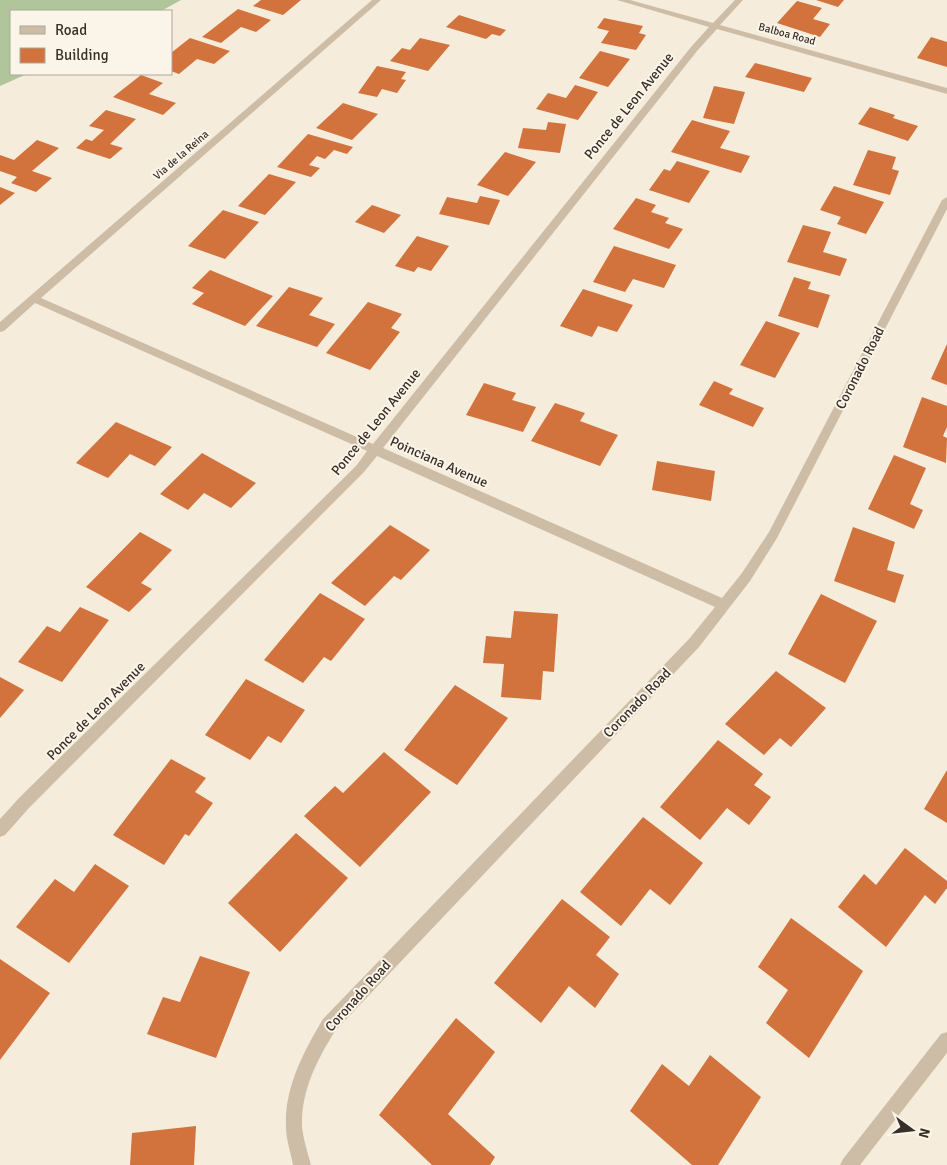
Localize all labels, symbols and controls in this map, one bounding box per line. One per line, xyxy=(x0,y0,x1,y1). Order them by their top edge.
legend xyxy=(10,10,172,75)
street label: Balboa Road xyxy=(757,20,817,48)
text: Road xyxy=(55,21,87,39)
text: Building xyxy=(55,46,109,64)
street label: Ponce de Leon Avenue xyxy=(581,49,677,163)
street label: Via de la Reina xyxy=(151,127,212,182)
street label: Coronado Road xyxy=(832,324,888,412)
street label: Ponce de Leon Avenue xyxy=(328,365,424,479)
street label: Poinciana Avenue xyxy=(387,433,491,491)
street label: Ponce de Leon Avenue xyxy=(43,658,149,764)
street label: Coronado Road xyxy=(600,665,674,741)
street label: Coronado Road xyxy=(321,957,395,1035)
north arrow xyxy=(887,1105,937,1155)
text: N xyxy=(915,1126,934,1140)

